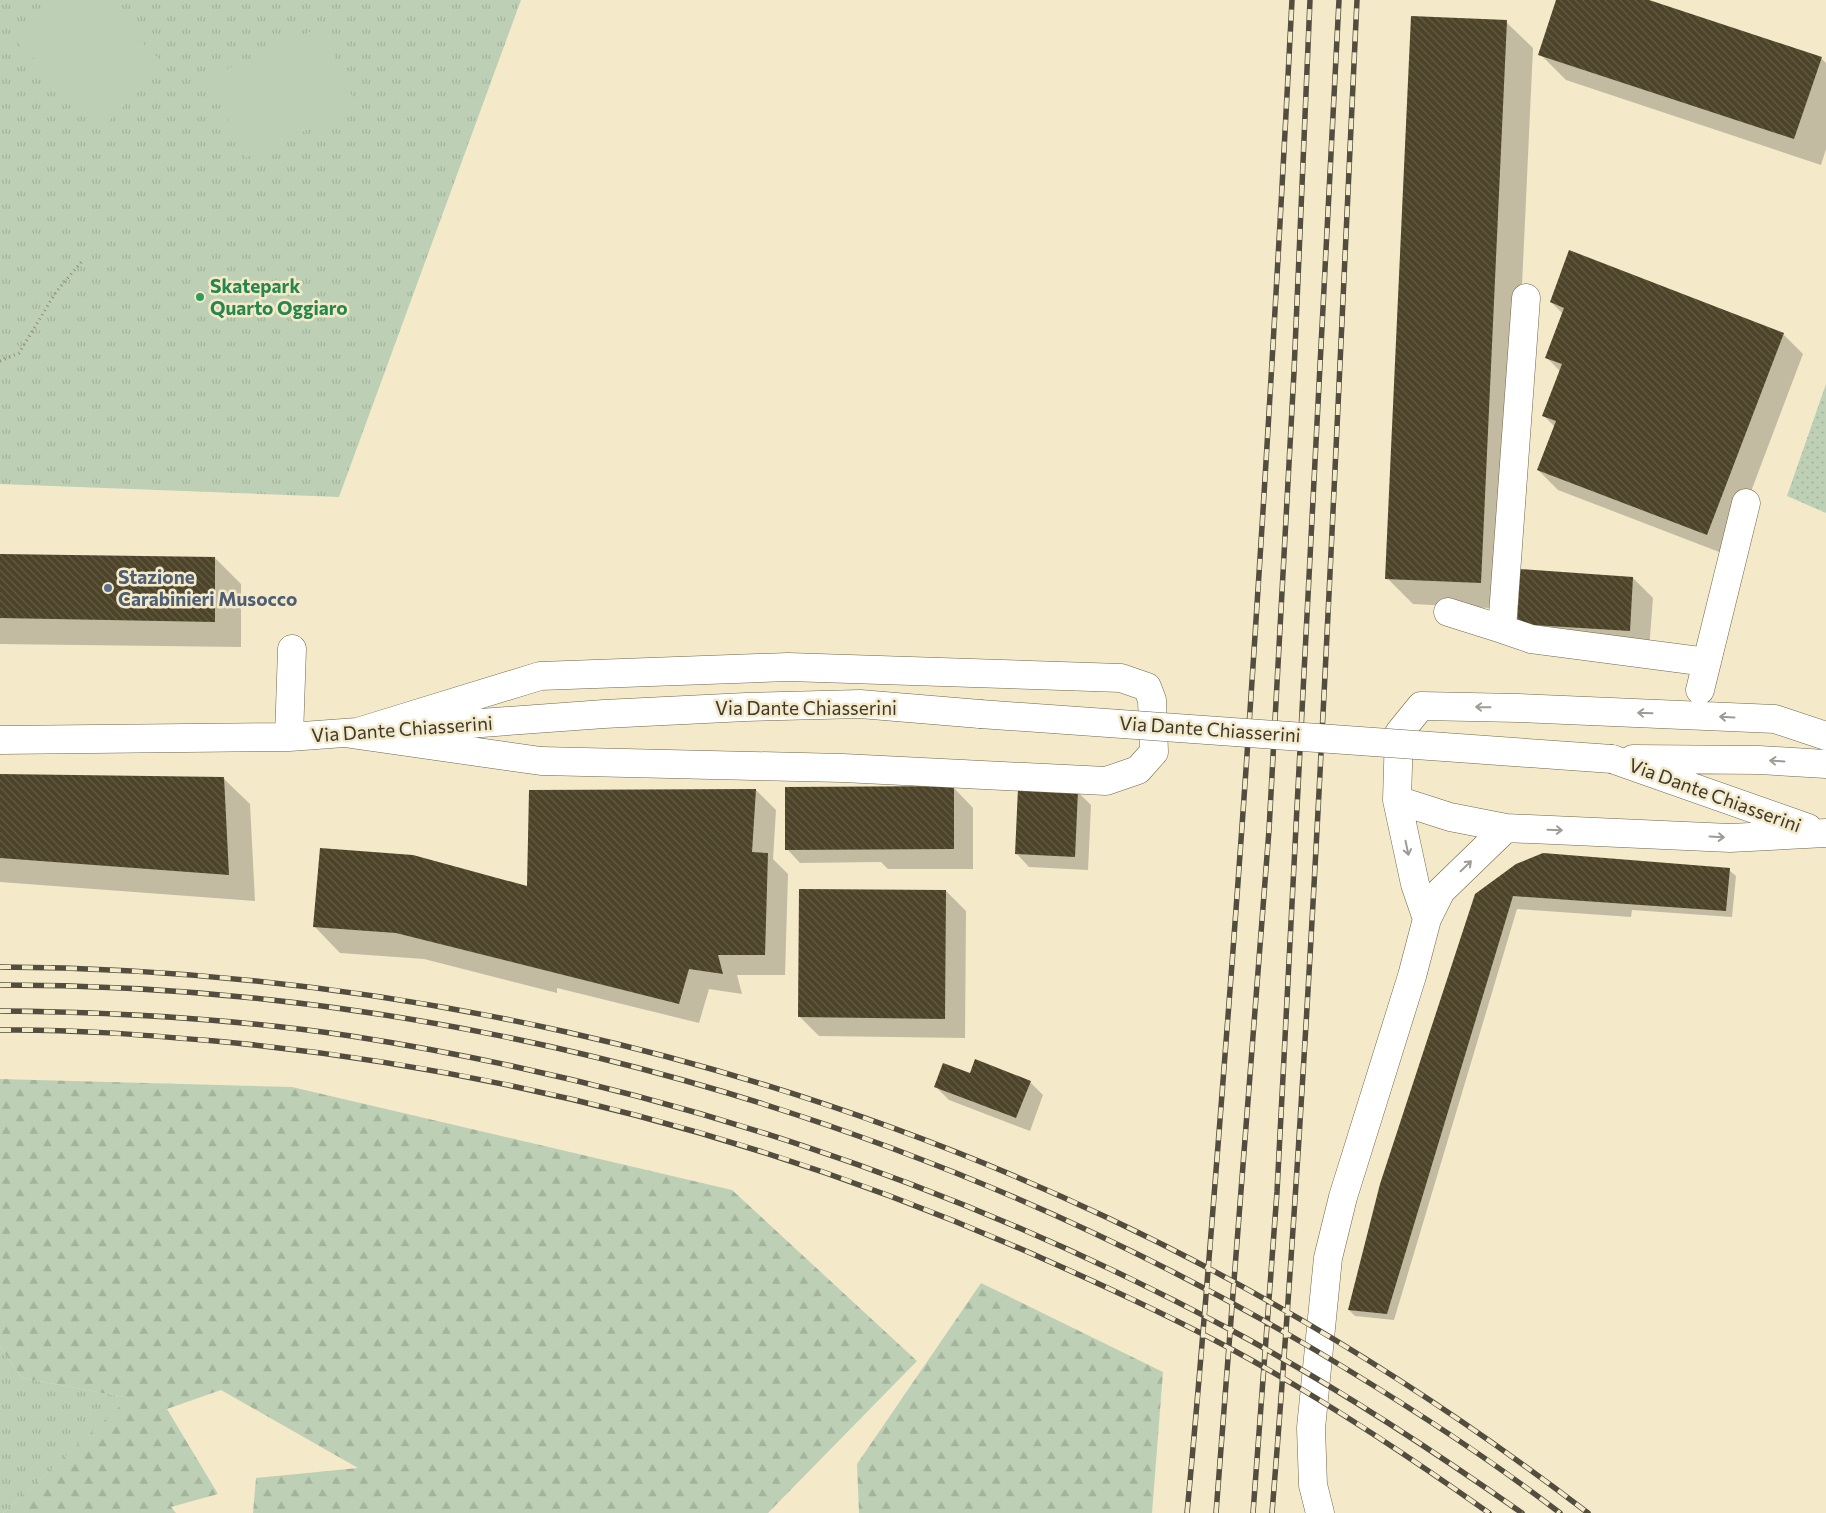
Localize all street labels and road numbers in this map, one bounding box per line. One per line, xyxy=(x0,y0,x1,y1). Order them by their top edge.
street label: Via Dante Chiasserini xyxy=(715,696,897,719)
street label: Via Dante Chiasserini xyxy=(310,711,493,746)
street label: Via Dante Chiasserini xyxy=(1119,711,1302,746)
street label: Via Dante Chiasserini xyxy=(1626,753,1805,836)

